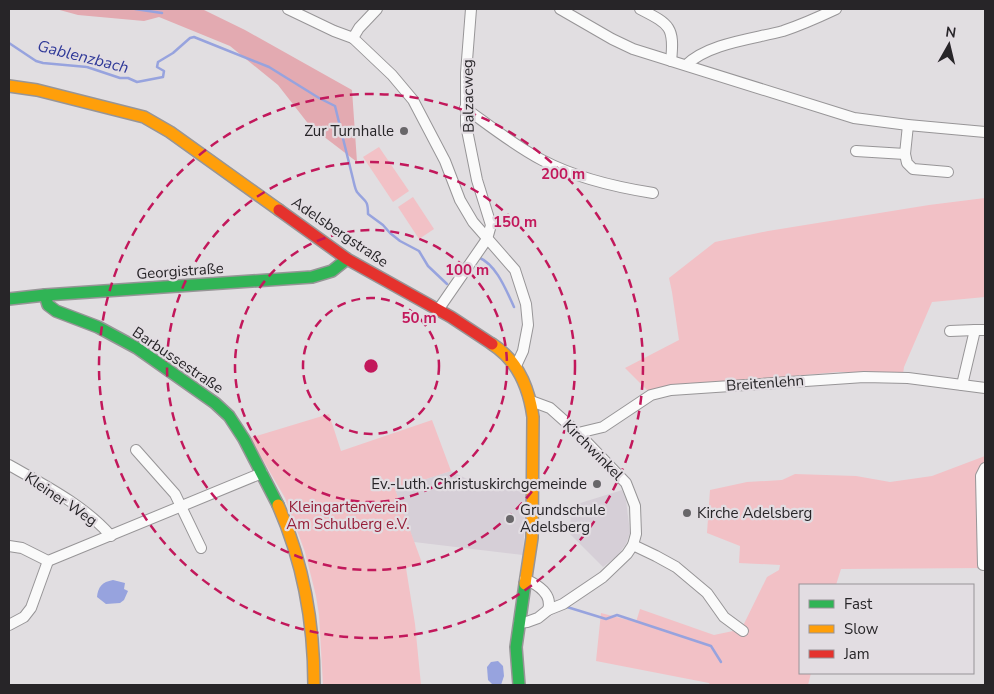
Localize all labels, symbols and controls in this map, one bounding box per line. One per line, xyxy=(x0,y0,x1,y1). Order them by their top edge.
north arrow xyxy=(924,20,974,70)
text: N xyxy=(944,22,957,43)
water label: Gablenzbach xyxy=(35,35,131,79)
street label: Balzacweg xyxy=(457,59,479,133)
place label: Zur Turnhalle xyxy=(304,121,394,141)
marker: Zur Turnhalle xyxy=(398,125,410,137)
text: 200 m xyxy=(541,164,585,184)
street label: Adelsbergstraße xyxy=(288,192,392,272)
text: 150 m xyxy=(493,212,537,232)
street label: Georgistraße xyxy=(136,258,224,284)
text: 100 m xyxy=(445,260,489,280)
text: 50 m xyxy=(401,308,437,328)
street label: Barbussestraße xyxy=(129,322,227,398)
centre of rings xyxy=(362,357,380,375)
street label: Breitenlehn xyxy=(725,370,805,396)
street label: Kirchwinkel xyxy=(558,415,628,485)
street label: Kleiner Weg xyxy=(21,467,101,531)
place label: Ev.-Luth. Christuskirchgemeinde xyxy=(371,474,587,494)
marker: Ev.-Luth. Christuskirchgemeinde xyxy=(591,478,603,490)
park label: Kleingartenverein Am Schulberg e.V. xyxy=(286,497,410,534)
place label: Grundschule Adelsberg xyxy=(520,500,605,537)
place label: Kirche Adelsberg xyxy=(697,503,812,523)
marker: Kirche Adelsberg xyxy=(681,507,693,519)
marker: Grundschule Adelsberg xyxy=(504,513,516,525)
legend xyxy=(799,584,974,674)
text: Fast xyxy=(844,594,873,614)
text: Slow xyxy=(844,619,879,639)
text: Jam xyxy=(843,644,870,664)

